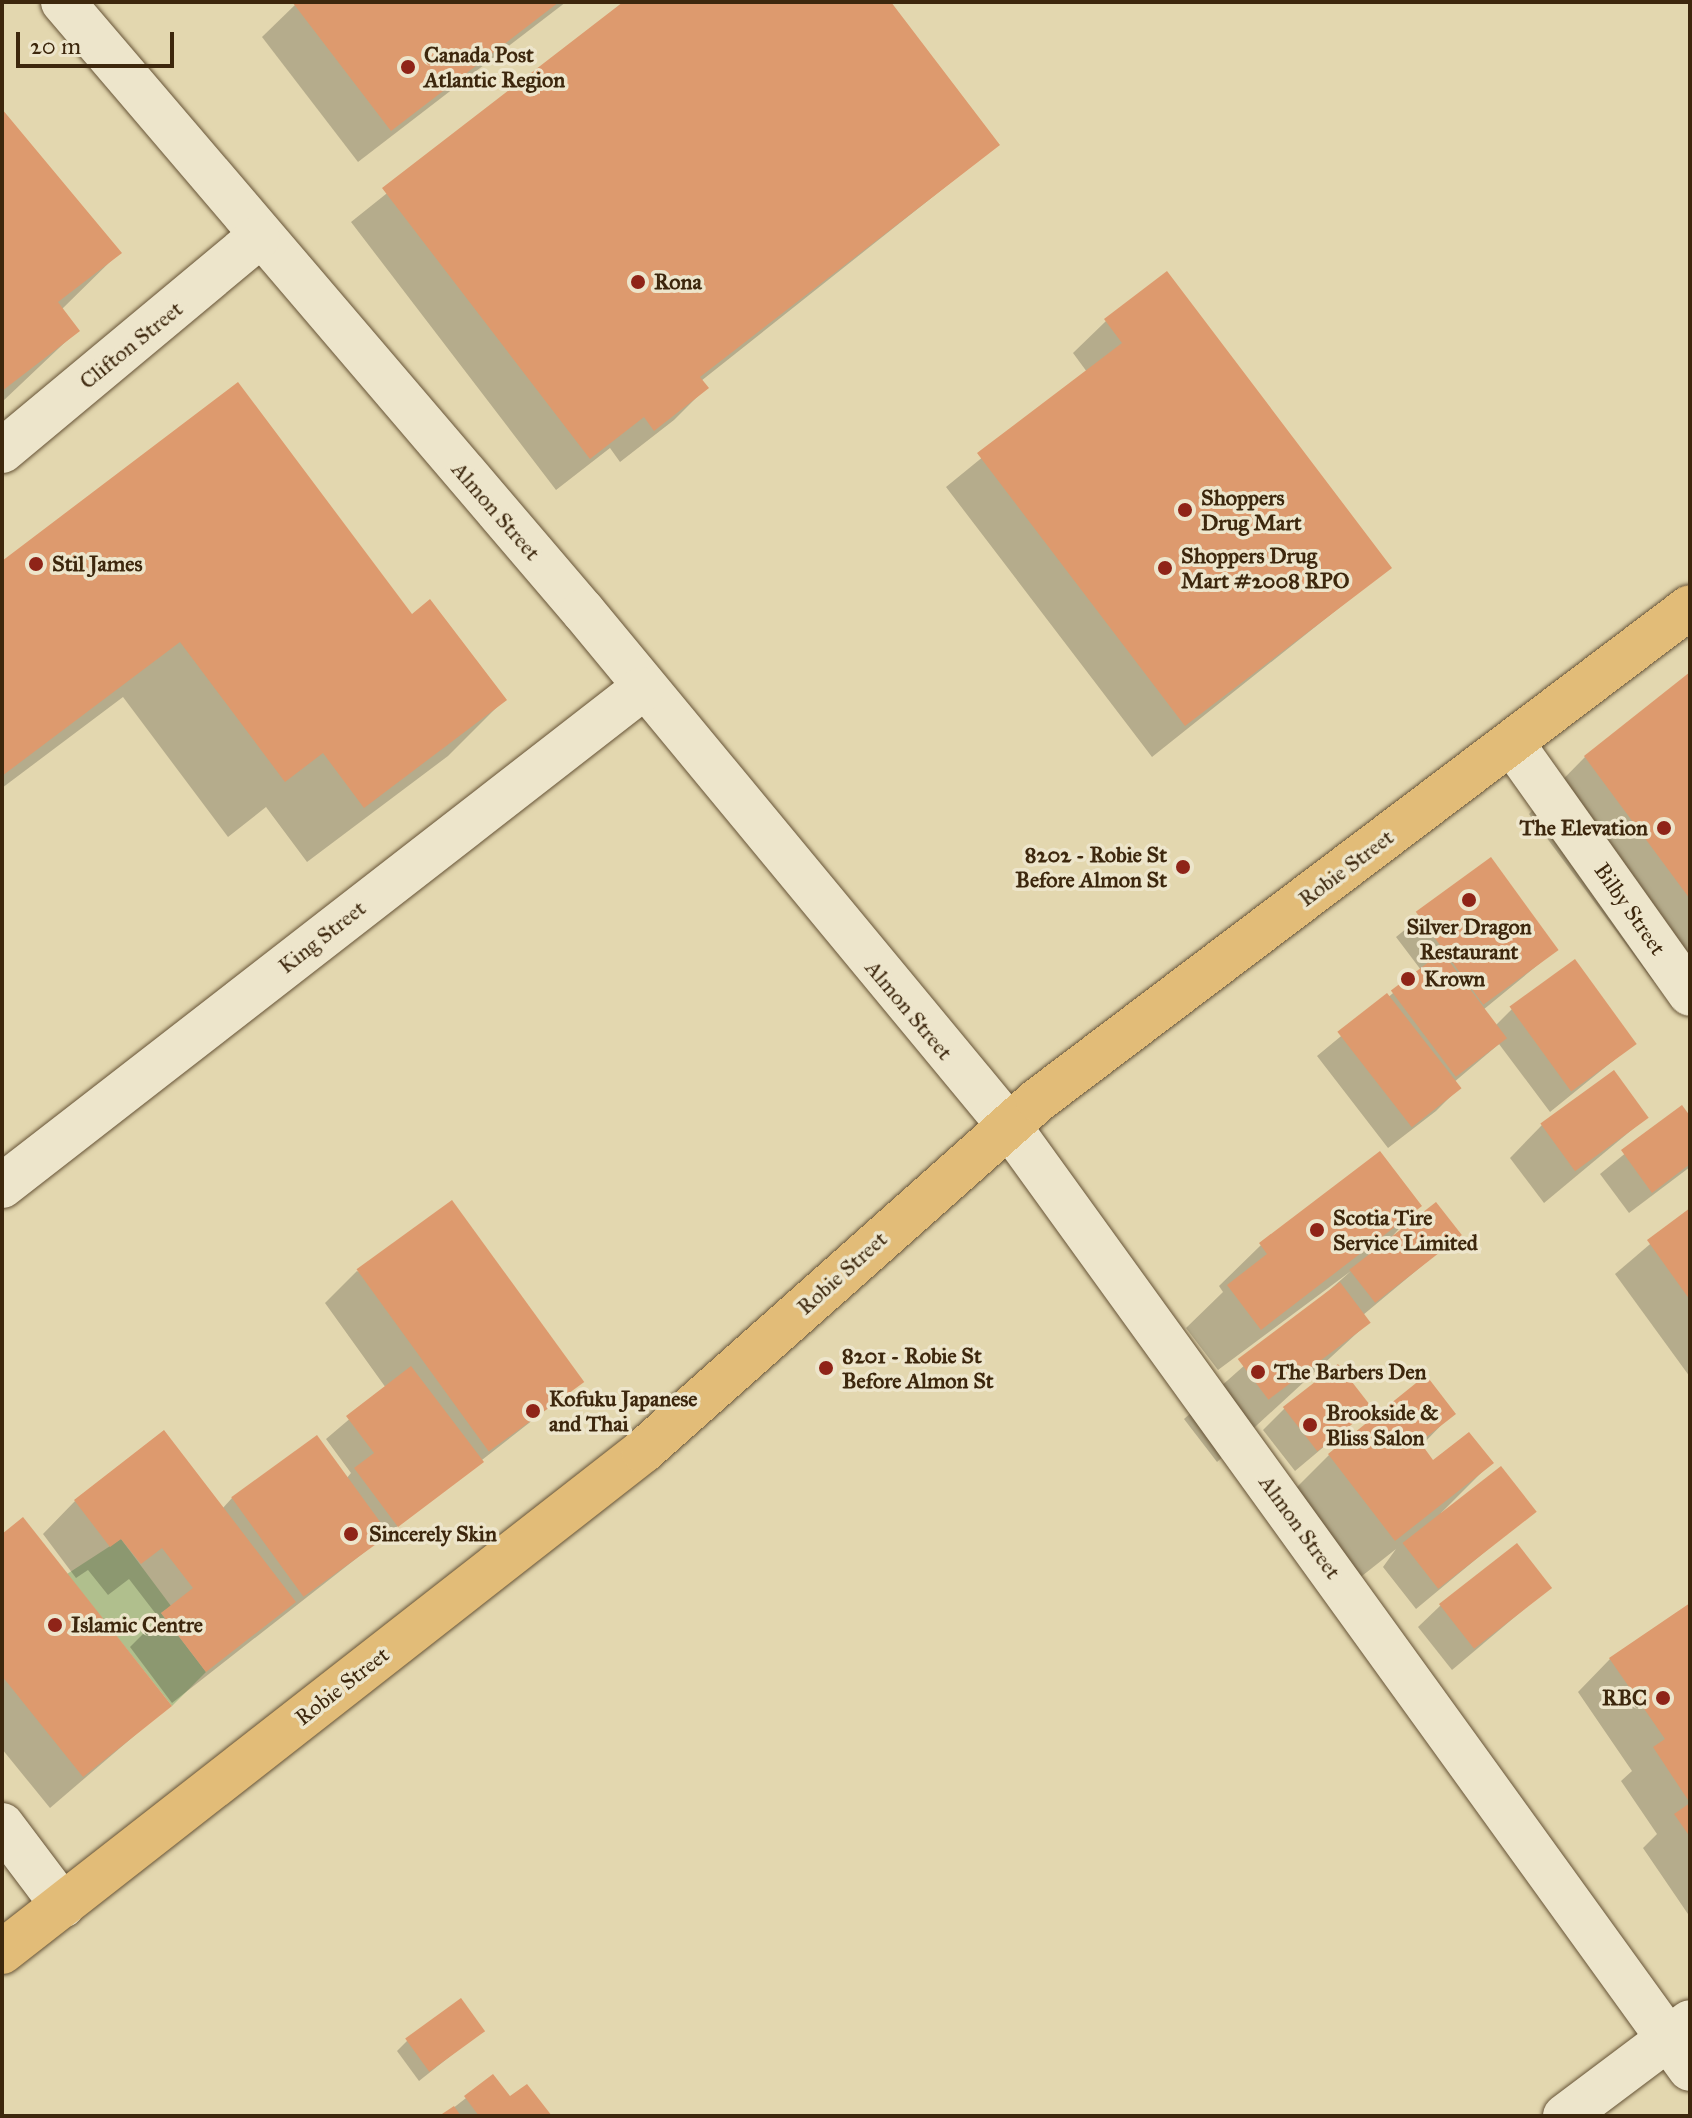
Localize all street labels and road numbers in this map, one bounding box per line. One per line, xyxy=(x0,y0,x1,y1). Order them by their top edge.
street label: Clifton Street xyxy=(74,295,188,395)
street label: Almon Street xyxy=(446,456,546,566)
street label: Robie Street xyxy=(1293,824,1399,912)
street label: Bilby Street xyxy=(1589,858,1671,960)
street label: King Street xyxy=(273,895,371,979)
street label: Almon Street xyxy=(860,955,958,1065)
street label: Robie Street xyxy=(792,1226,892,1320)
street label: Almon Street xyxy=(1254,1470,1346,1584)
street label: Robie Street xyxy=(290,1641,394,1731)

